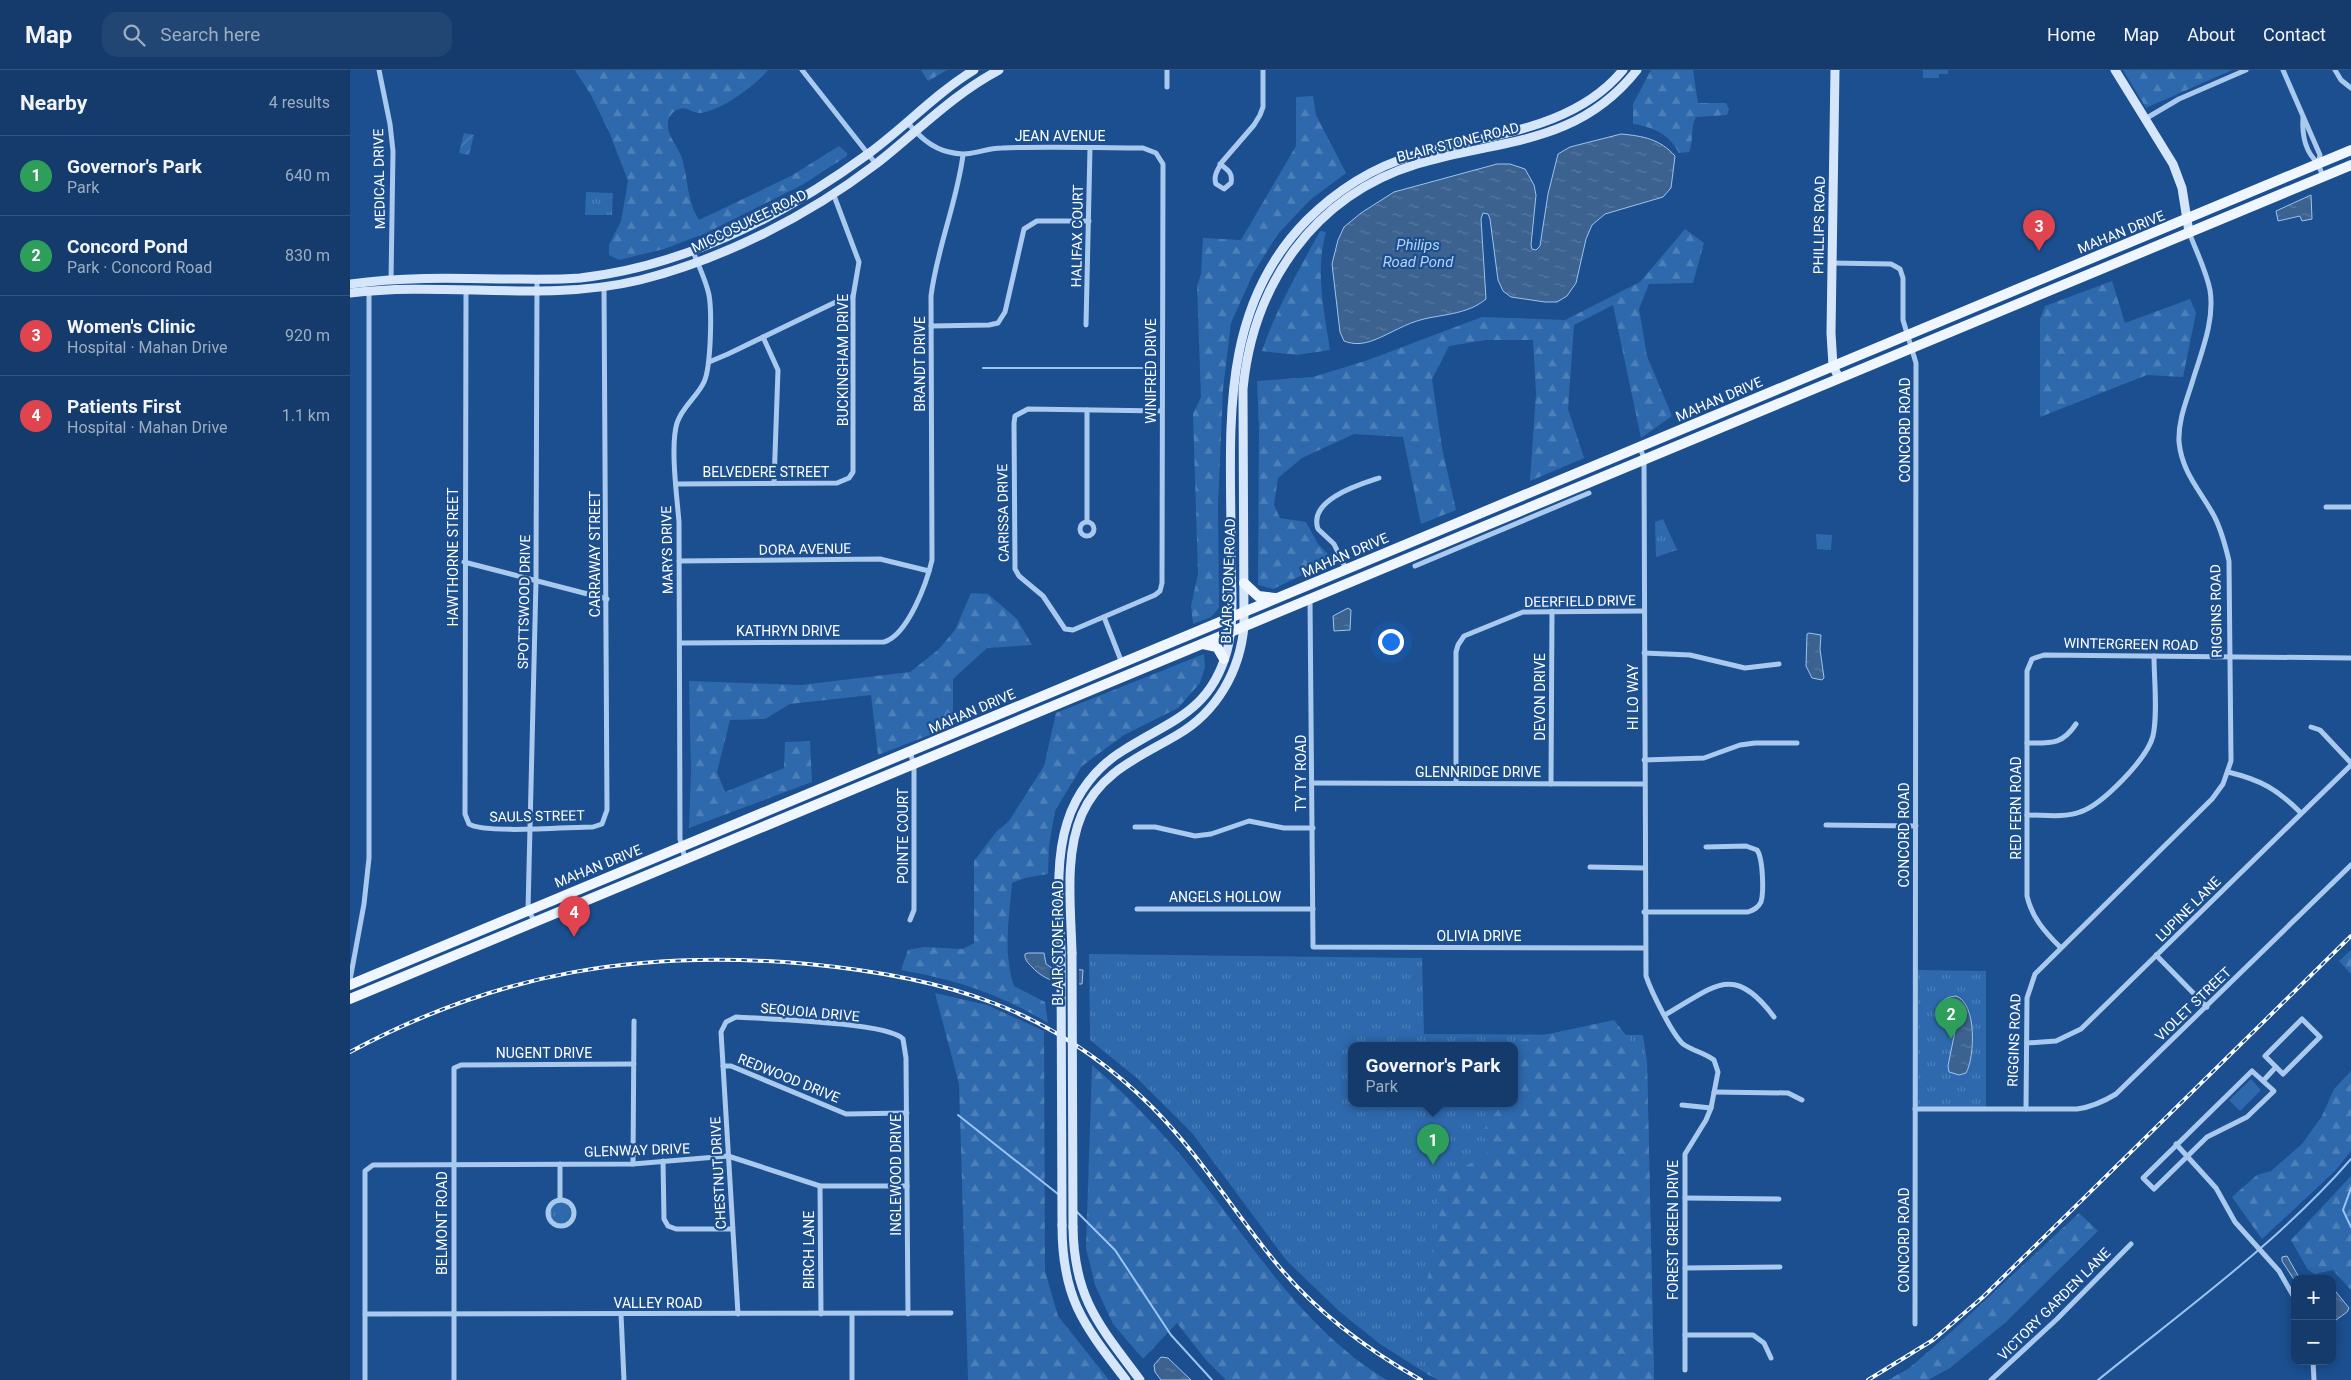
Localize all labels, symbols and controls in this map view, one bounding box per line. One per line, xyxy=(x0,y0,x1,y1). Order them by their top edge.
search box xyxy=(102,12,452,57)
text: Map xyxy=(25,21,72,49)
icon: search xyxy=(120,21,148,49)
text: Search here xyxy=(160,23,260,46)
text: Home xyxy=(2047,24,2096,45)
text: Map xyxy=(2124,24,2159,45)
text: About xyxy=(2187,24,2235,45)
text: Contact xyxy=(2263,24,2326,45)
text: Nearby xyxy=(20,91,87,115)
text: 4 results xyxy=(269,93,330,112)
street label: BLAIR STONE ROAD xyxy=(1395,119,1521,165)
street label: MEDICAL DRIVE xyxy=(370,128,388,230)
street label: JEAN AVENUE xyxy=(1015,128,1105,144)
text: Governor's Park xyxy=(67,155,202,178)
text: 1 xyxy=(31,166,41,185)
text: 640 m xyxy=(285,166,330,185)
street label: PHILLIPS ROAD xyxy=(1810,176,1828,274)
text: Park xyxy=(67,178,99,197)
street label: HALIFAX COURT xyxy=(1068,184,1086,288)
street label: MICCOSUKEE ROAD xyxy=(689,186,809,256)
street label: MAHAN DRIVE xyxy=(2075,207,2167,257)
pin: 3 xyxy=(2023,210,2055,251)
text: Concord Pond xyxy=(67,235,188,258)
water label: Philips Road Pond xyxy=(1383,236,1454,271)
text: 2 xyxy=(31,246,41,265)
text: 830 m xyxy=(285,246,330,265)
text: Park · Concord Road xyxy=(67,258,212,277)
street label: BUCKINGHAM DRIVE xyxy=(835,294,851,426)
text: Women's Clinic xyxy=(67,315,195,338)
street label: BRANDT DRIVE xyxy=(912,316,928,412)
street label: WINIFRED DRIVE xyxy=(1143,318,1159,424)
text: 3 xyxy=(31,326,41,345)
text: 920 m xyxy=(285,326,330,345)
text: Hospital · Mahan Drive xyxy=(67,338,228,357)
street label: MAHAN DRIVE xyxy=(1673,374,1765,424)
street label: CONCORD ROAD xyxy=(1897,377,1913,483)
text: Patients First xyxy=(67,395,181,418)
text: 4 xyxy=(31,406,41,425)
text: 1.1 km xyxy=(282,406,330,425)
text: Hospital · Mahan Drive xyxy=(67,418,228,437)
street label: BELVEDERE STREET xyxy=(703,464,830,480)
street label: CARISSA DRIVE xyxy=(994,464,1012,562)
street label: HAWTHORNE STREET xyxy=(445,487,461,627)
street label: CARRAWAY STREET xyxy=(587,490,603,617)
street label: MARYS DRIVE xyxy=(658,506,676,594)
street label: BLAIR STONE ROAD xyxy=(1218,518,1238,644)
street label: MAHAN DRIVE xyxy=(1299,530,1391,580)
street label: SPOTTSWOOD DRIVE xyxy=(515,535,533,669)
street label: DORA AVENUE xyxy=(759,540,851,558)
street label: RIGGINS ROAD xyxy=(2207,564,2225,658)
street label: DEERFIELD DRIVE xyxy=(1524,592,1636,610)
street label: KATHRYN DRIVE xyxy=(736,623,840,639)
your location xyxy=(1378,629,1404,655)
street label: WINTERGREEN ROAD xyxy=(2063,635,2199,653)
street label: DEVON DRIVE xyxy=(1532,653,1548,741)
street label: HI LO WAY xyxy=(1625,663,1641,730)
street label: MAHAN DRIVE xyxy=(926,686,1018,736)
street label: TY TY ROAD xyxy=(1293,735,1309,811)
street label: RED FERN ROAD xyxy=(2008,756,2024,860)
street label: GLENNRIDGE DRIVE xyxy=(1415,764,1541,780)
street label: CONCORD ROAD xyxy=(1896,782,1912,888)
street label: POINTE COURT xyxy=(895,787,911,884)
street label: SAULS STREET xyxy=(489,807,585,825)
street label: MAHAN DRIVE xyxy=(552,841,644,891)
street label: LUPINE LANE xyxy=(2152,873,2224,945)
street label: BLAIR STONE ROAD xyxy=(1050,880,1066,1006)
street label: ANGELS HOLLOW xyxy=(1169,889,1282,905)
pin: 4 xyxy=(558,896,590,937)
street label: OLIVIA DRIVE xyxy=(1437,928,1521,944)
street label: VIOLET STREET xyxy=(2152,963,2235,1044)
street label: RIGGINS ROAD xyxy=(2004,993,2024,1087)
pin: 2 xyxy=(1935,998,1967,1039)
street label: SEQUOIA DRIVE xyxy=(760,1000,860,1024)
popup xyxy=(1348,1042,1518,1107)
street label: NUGENT DRIVE xyxy=(496,1045,592,1061)
street label: REDWOOD DRIVE xyxy=(736,1050,842,1106)
text: Governor's Park xyxy=(1366,1054,1500,1077)
text: Park xyxy=(1366,1077,1398,1096)
street label: INGLEWOOD DRIVE xyxy=(888,1114,904,1236)
street label: CHESTNUT DRIVE xyxy=(707,1116,729,1230)
pin: 1 xyxy=(1417,1124,1449,1165)
street label: GLENWAY DRIVE xyxy=(584,1140,690,1160)
street label: FOREST GREEN DRIVE xyxy=(1665,1160,1681,1300)
street label: BELMONT ROAD xyxy=(434,1171,450,1275)
street label: CONCORD ROAD xyxy=(1896,1187,1912,1293)
street label: BIRCH LANE xyxy=(801,1211,817,1289)
street label: VICTORY GARDEN LANE xyxy=(1995,1244,2114,1363)
map controls xyxy=(2291,1275,2336,1365)
button: + xyxy=(2291,1275,2336,1320)
street label: VALLEY ROAD xyxy=(614,1295,702,1311)
button: − xyxy=(2291,1320,2336,1365)

